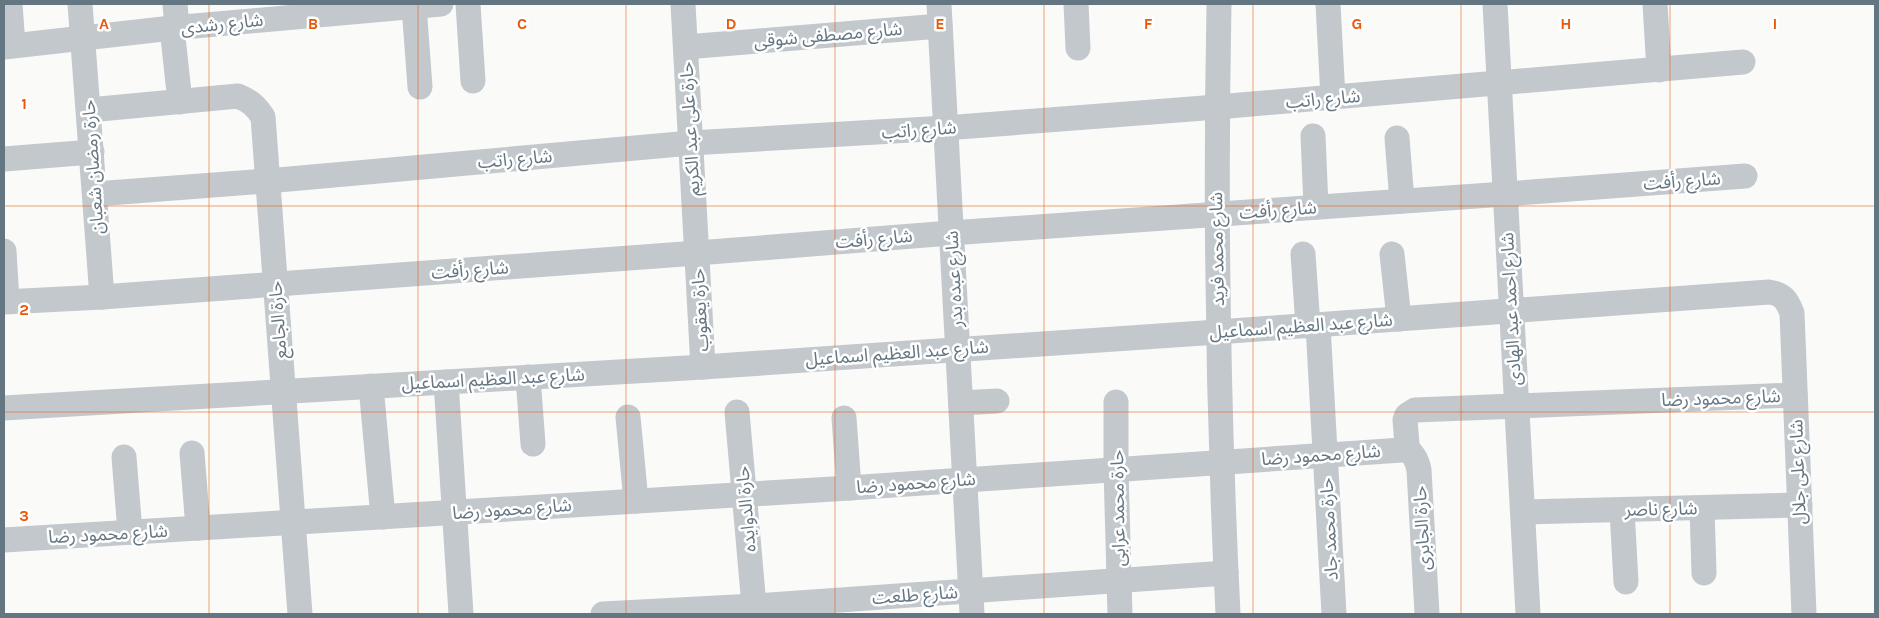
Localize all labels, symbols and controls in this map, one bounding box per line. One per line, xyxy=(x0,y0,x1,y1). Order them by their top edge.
street label: شارع رشدى xyxy=(180,9,265,42)
text: A xyxy=(99,14,109,33)
text: B xyxy=(308,14,318,33)
text: C xyxy=(517,14,527,33)
text: D xyxy=(726,14,737,33)
text: E xyxy=(935,14,945,33)
text: F xyxy=(1144,14,1153,33)
text: G xyxy=(1352,14,1362,33)
text: H xyxy=(1560,14,1572,33)
text: I xyxy=(1773,14,1777,33)
street label: شارع مصطفى شوقى xyxy=(753,18,903,55)
street label: حارة على عبد الكريم xyxy=(675,61,707,197)
street label: شارع راتب xyxy=(1285,85,1362,116)
text: 1 xyxy=(21,94,27,113)
street label: حارة رمضان شعبان xyxy=(77,99,109,235)
street label: شارع راتب xyxy=(881,116,957,147)
street label: شارع راتب xyxy=(477,145,554,176)
street label: شارع رأفت xyxy=(1643,167,1722,198)
street label: شارع محمد فريد xyxy=(1205,192,1232,306)
street label: شارع رأفت xyxy=(1239,196,1318,227)
street label: شارع رأفت xyxy=(834,224,914,256)
street label: شارع عبده بدر xyxy=(940,230,971,329)
street label: شارع احمد عبد الهادى xyxy=(1496,232,1529,386)
street label: شارع رأفت xyxy=(431,256,510,287)
street label: حارة يعقوب xyxy=(687,268,713,352)
street label: حارة الجامع xyxy=(264,280,295,360)
text: 2 xyxy=(19,300,29,319)
street label: شارع عبد العظيم اسماعيل xyxy=(1209,309,1394,346)
street label: شارع عبد العظيم اسماعيل xyxy=(805,336,990,373)
street label: شارع عبد العظيم اسماعيل xyxy=(401,363,585,398)
street label: شارع محمود رضا xyxy=(1661,385,1781,414)
street label: شارع على جلال xyxy=(1785,419,1814,525)
street label: شارع محمود رضا xyxy=(1261,440,1382,473)
street label: حارة محمد عرابى xyxy=(1106,450,1130,566)
street label: حارة الدوايده xyxy=(731,465,761,553)
street label: شارع محمود رضا xyxy=(856,468,977,501)
street label: حارة محمد جاد xyxy=(1315,477,1343,581)
street label: حارة الجابرى xyxy=(1409,485,1435,571)
street label: شارع محمود رضا xyxy=(452,494,573,527)
street label: شارع ناصر xyxy=(1623,497,1698,524)
text: 3 xyxy=(19,506,29,525)
street label: شارع محمود رضا xyxy=(48,520,168,551)
street label: شارع طلعت xyxy=(871,581,959,612)

